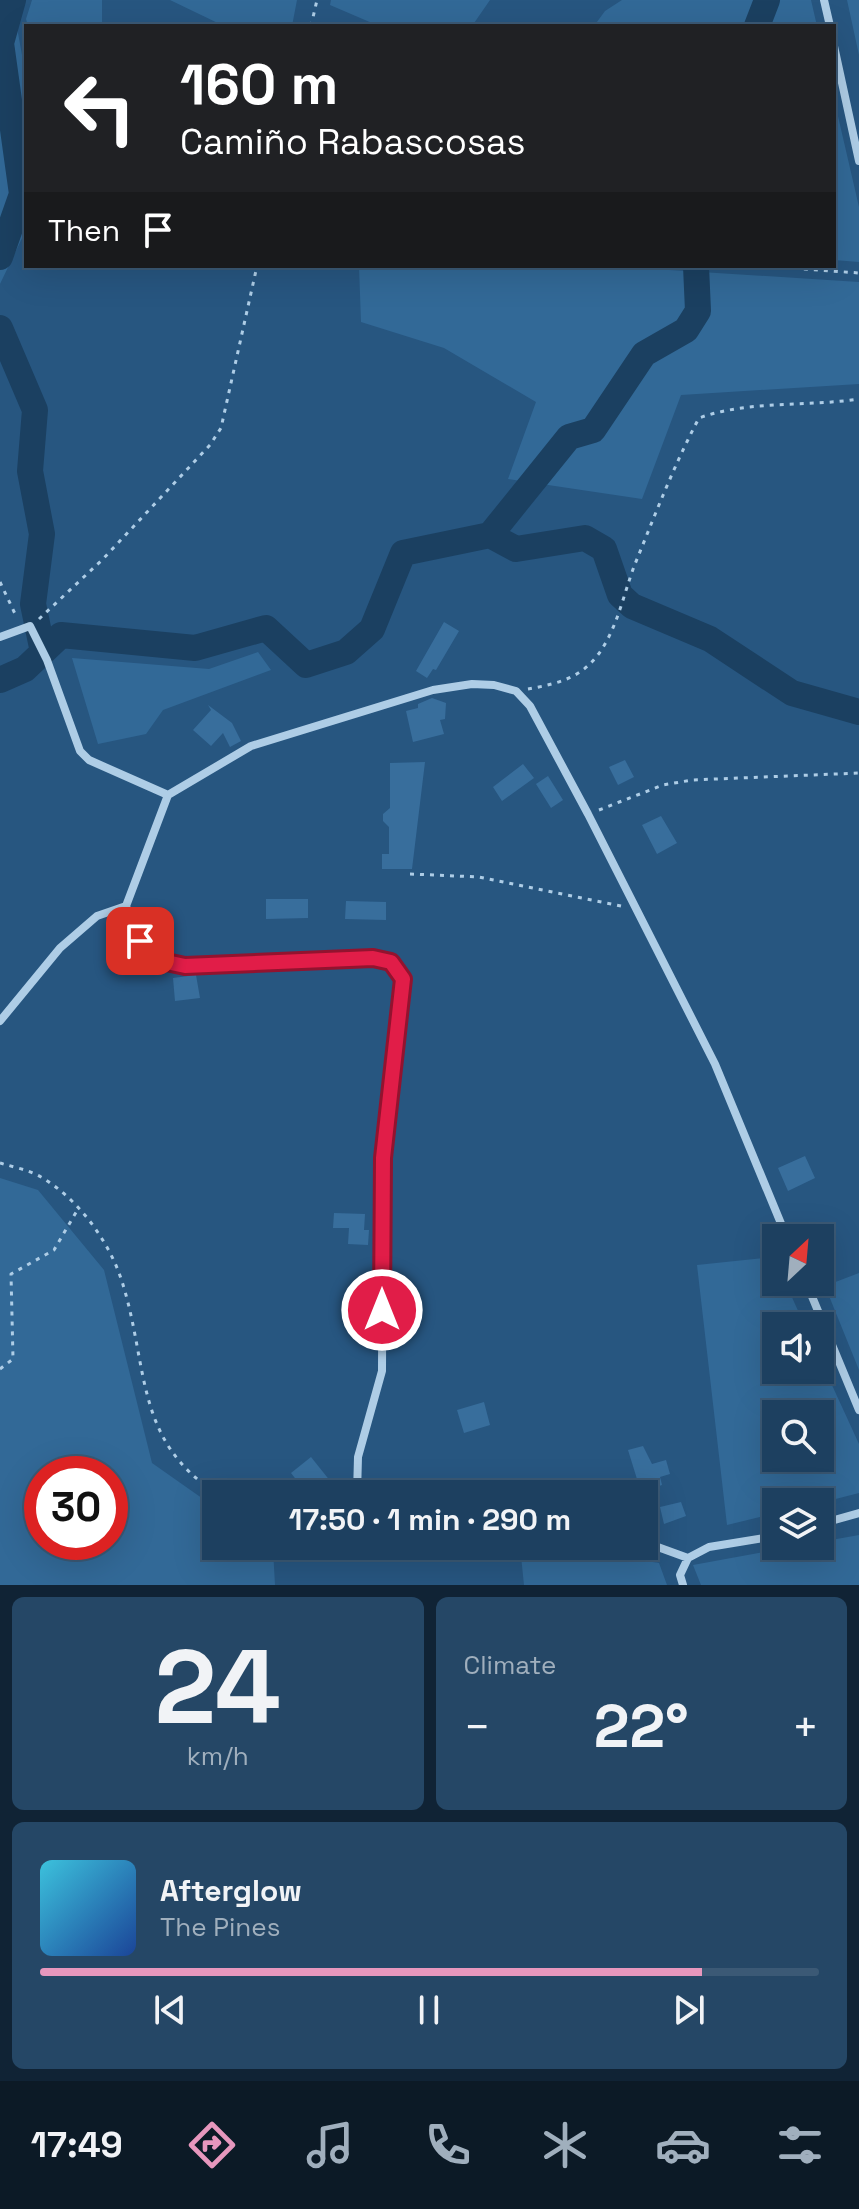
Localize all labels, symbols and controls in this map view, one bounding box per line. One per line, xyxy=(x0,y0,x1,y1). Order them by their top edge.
text: 160 m xyxy=(180,49,338,120)
icon: left xyxy=(48,56,152,160)
text: Camiño Rabascosas xyxy=(180,119,525,165)
icon: arrive xyxy=(136,208,180,252)
text: Then xyxy=(48,211,120,250)
pin xyxy=(106,907,174,975)
icon: arrive xyxy=(118,919,162,963)
north arrow xyxy=(762,1224,834,1296)
map controls xyxy=(762,1224,834,1560)
position arrow xyxy=(340,1268,424,1352)
button: sound xyxy=(762,1312,834,1384)
button: search xyxy=(762,1400,834,1472)
speed limit sign: 30 xyxy=(24,1456,128,1560)
button: layers xyxy=(762,1488,834,1560)
text: 17:50 · 1 min · 290 m xyxy=(289,1500,571,1539)
text: 24 xyxy=(155,1621,281,1753)
text: Climate xyxy=(464,1648,556,1682)
text: 22° xyxy=(594,1688,689,1765)
text: − xyxy=(464,1699,491,1755)
text: + xyxy=(792,1699,819,1755)
text: km/h xyxy=(187,1739,249,1773)
text: Afterglow xyxy=(160,1871,302,1910)
text: The Pines xyxy=(160,1910,280,1944)
icon: previous xyxy=(148,1988,192,2032)
icon: pause xyxy=(407,1988,451,2032)
icon: next xyxy=(667,1988,711,2032)
icon: directions xyxy=(184,2117,240,2173)
icon: music xyxy=(302,2117,358,2173)
icon: phone xyxy=(420,2117,476,2173)
icon: climate xyxy=(537,2117,593,2173)
icon: car xyxy=(655,2117,711,2173)
icon: filters xyxy=(772,2117,828,2173)
text: 17:49 xyxy=(31,2122,123,2168)

